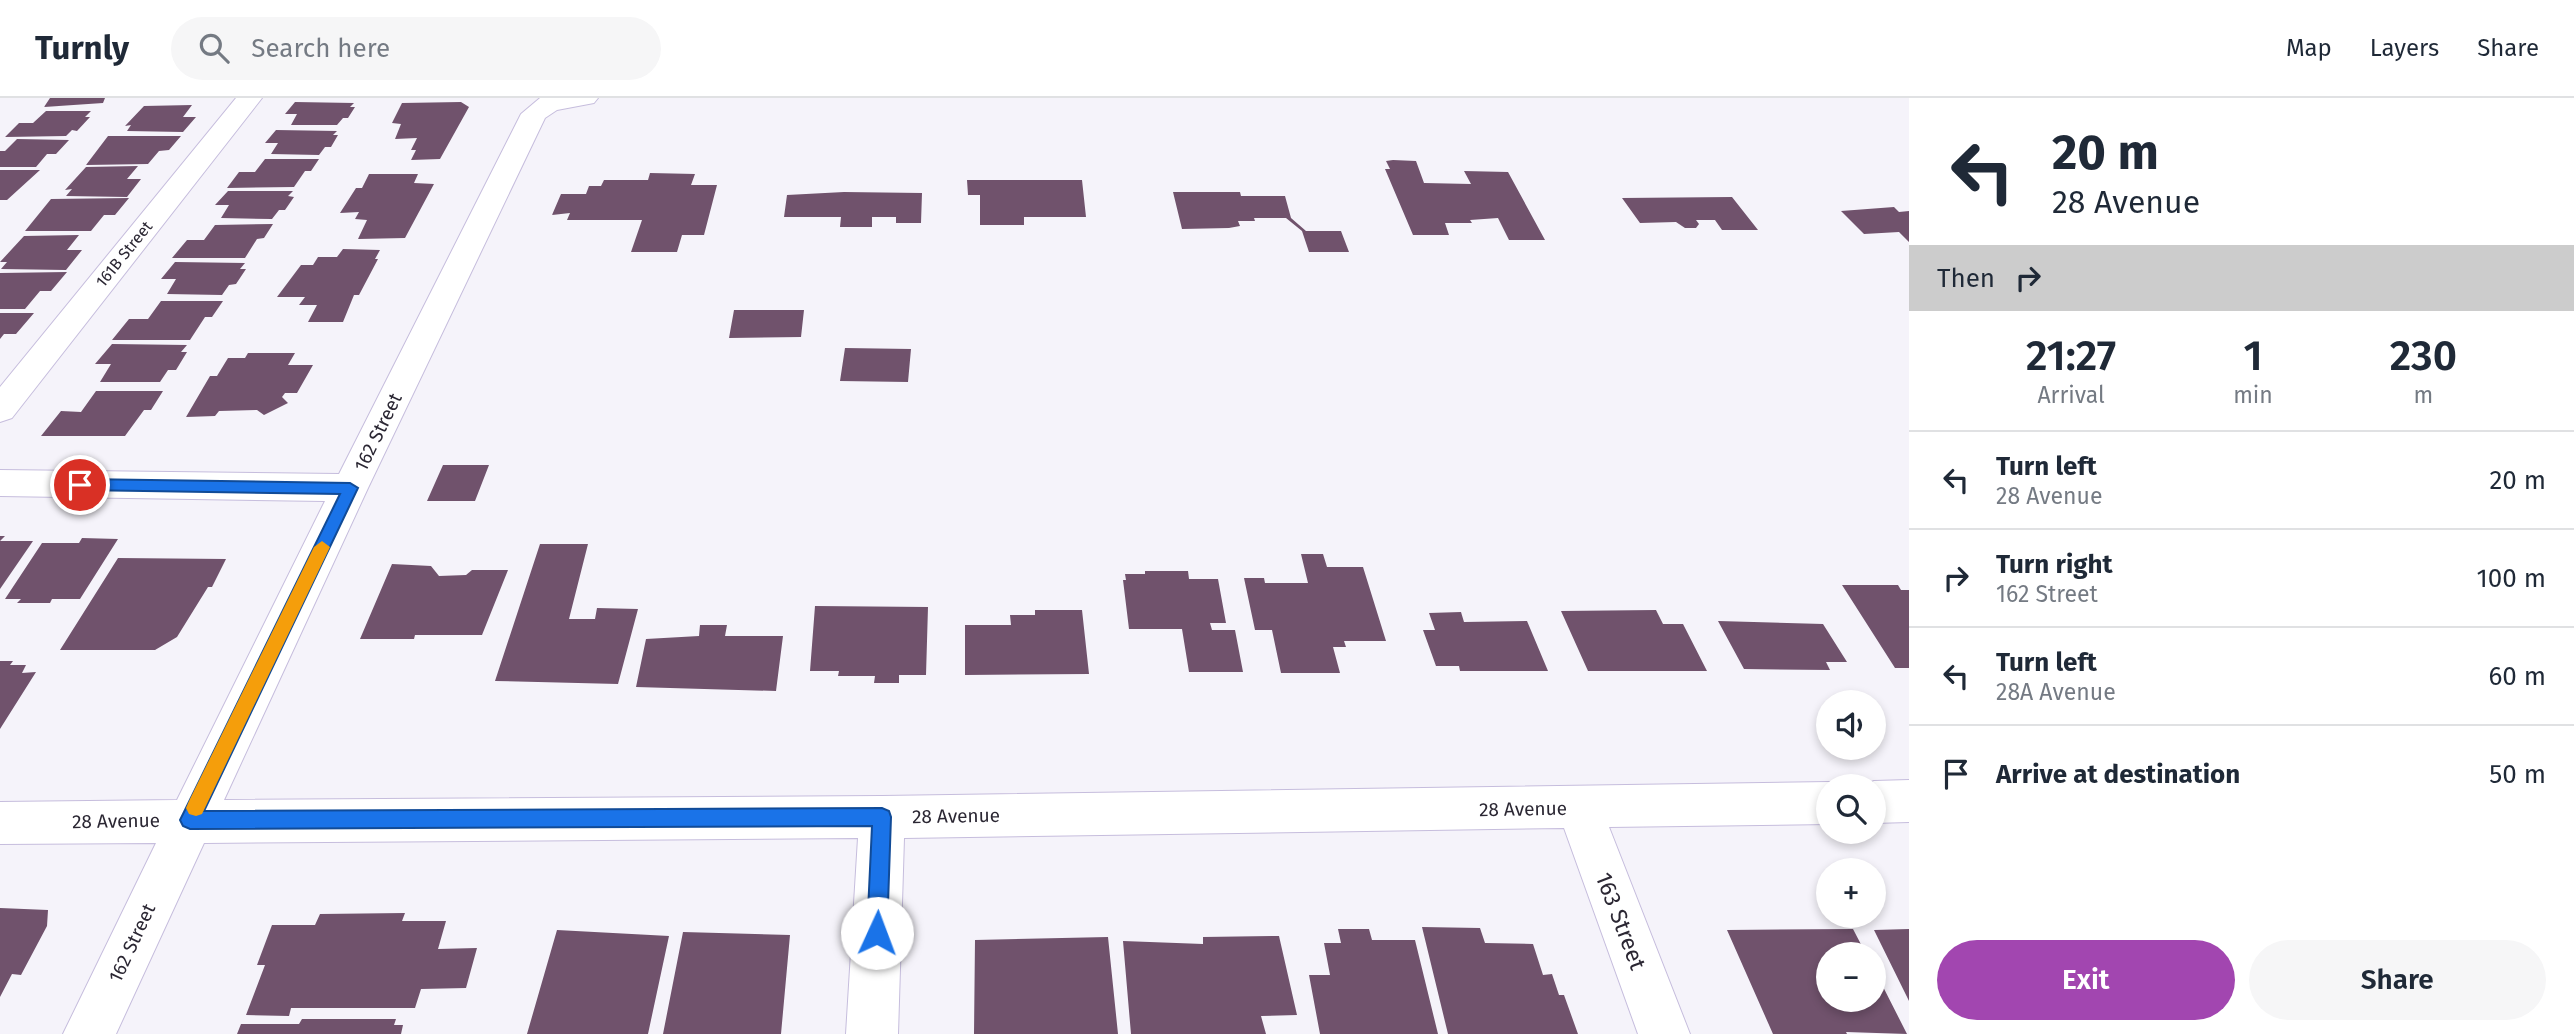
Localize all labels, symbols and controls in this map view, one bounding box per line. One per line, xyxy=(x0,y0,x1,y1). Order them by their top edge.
search box xyxy=(171,17,661,80)
text: Turnly xyxy=(35,28,129,68)
icon: search xyxy=(195,29,233,67)
text: Search here xyxy=(251,33,390,64)
text: Map xyxy=(2286,34,2332,62)
text: Layers xyxy=(2370,34,2439,62)
text: Share xyxy=(2477,34,2539,62)
text: 20 m xyxy=(2052,123,2159,182)
icon: left xyxy=(1937,126,2028,217)
text: 28 Avenue xyxy=(2052,183,2200,221)
street label: 161B Street xyxy=(92,217,156,291)
icon: right xyxy=(2009,259,2047,297)
text: Then xyxy=(1937,263,1995,294)
text: 21:27 xyxy=(2026,331,2116,381)
text: 1 xyxy=(2243,331,2263,381)
text: 230 xyxy=(2390,331,2457,381)
text: Arrival xyxy=(2037,381,2105,409)
text: min xyxy=(2233,381,2273,409)
text: m xyxy=(2414,381,2433,409)
street label: 162 Street xyxy=(349,389,407,475)
text: Turn left xyxy=(1996,451,2097,482)
pin xyxy=(50,455,110,515)
icon: left xyxy=(1937,461,1975,499)
text: 20 m xyxy=(2489,465,2546,496)
icon: arrive xyxy=(61,466,99,504)
text: 28 Avenue xyxy=(1996,482,2103,510)
text: Turn right xyxy=(1996,549,2113,580)
icon: right xyxy=(1937,559,1975,597)
text: 100 m xyxy=(2477,563,2546,594)
text: 162 Street xyxy=(1996,580,2098,608)
text: Turn left xyxy=(1996,647,2097,678)
icon: left xyxy=(1937,657,1975,695)
text: 60 m xyxy=(2488,661,2546,692)
text: 28A Avenue xyxy=(1996,678,2116,706)
map controls xyxy=(1816,690,1886,1012)
button: sound xyxy=(1816,690,1886,760)
icon: arrive xyxy=(1937,755,1975,793)
text: Arrive at destination xyxy=(1996,759,2240,790)
text: 50 m xyxy=(2489,759,2546,790)
button: search xyxy=(1816,774,1886,844)
street label: 28 Avenue xyxy=(1479,797,1567,821)
street label: 28 Avenue xyxy=(912,804,1000,828)
street label: 28 Avenue xyxy=(72,809,160,833)
button: + xyxy=(1816,858,1886,928)
street label: 163 Street xyxy=(1590,868,1653,974)
position arrow xyxy=(840,896,914,970)
street label: 162 Street xyxy=(104,900,160,986)
button: Exit xyxy=(1937,940,2235,1020)
button: Share xyxy=(2249,940,2546,1020)
button: − xyxy=(1816,942,1886,1012)

